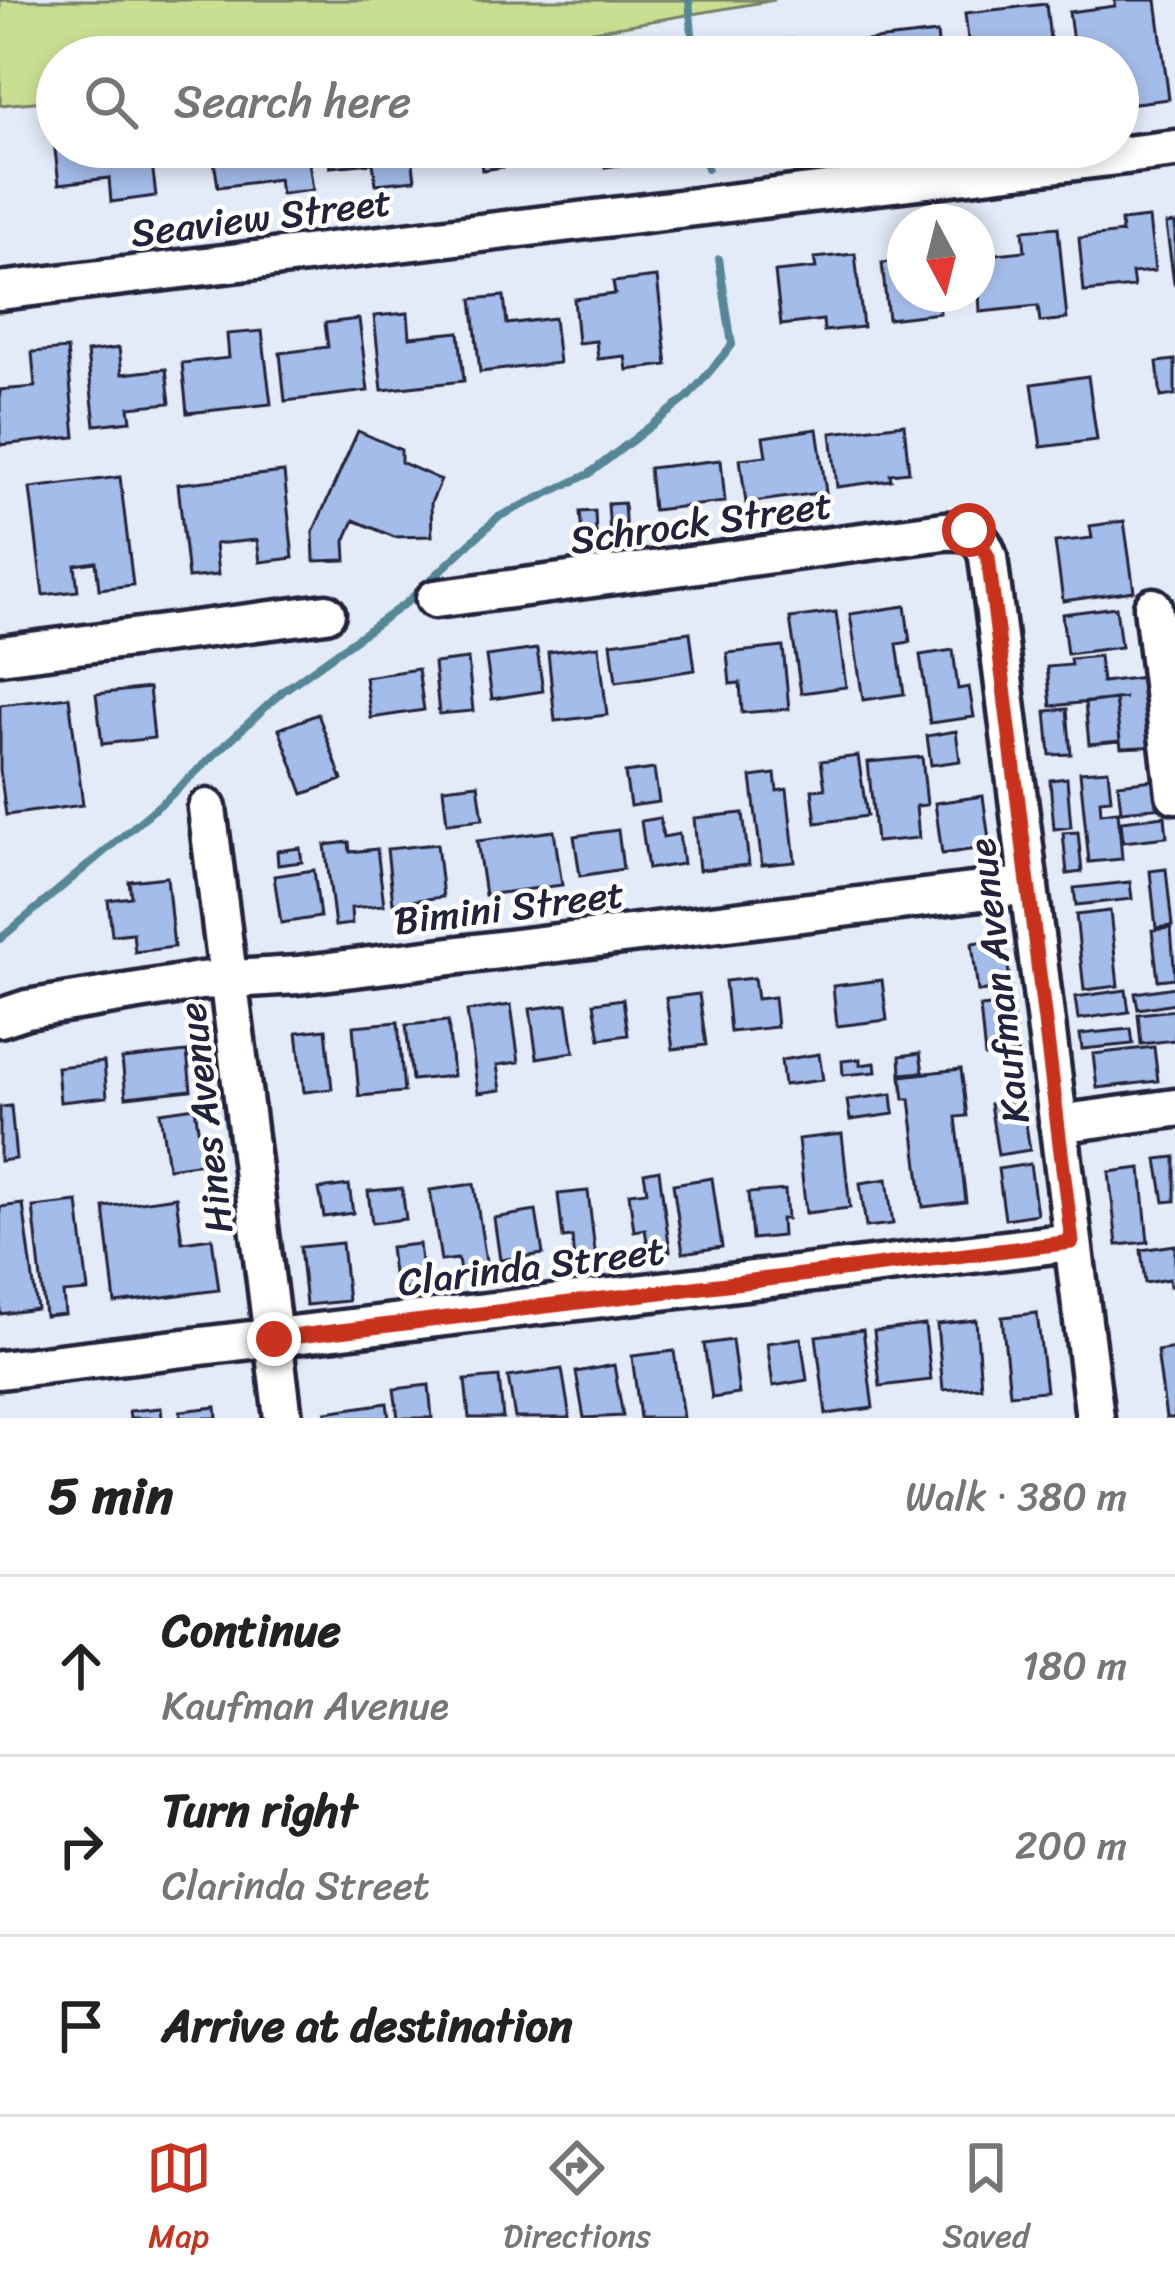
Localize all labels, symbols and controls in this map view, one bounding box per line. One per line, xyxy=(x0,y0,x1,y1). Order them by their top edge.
search box xyxy=(36,36,1139,168)
text: Search here xyxy=(174,62,411,142)
icon: search xyxy=(78,69,144,135)
street label: Seaview Street xyxy=(127,167,395,267)
north arrow xyxy=(887,204,995,312)
street label: Schrock Street xyxy=(566,469,836,575)
route start xyxy=(942,503,996,557)
street label: Kaufman Avenue xyxy=(946,834,1050,1128)
street label: Bimini Street xyxy=(390,859,628,955)
street label: Hines Avenue xyxy=(157,999,253,1237)
street label: Clarinda Street xyxy=(394,1215,668,1317)
route end xyxy=(247,1312,301,1366)
text: 5 min xyxy=(48,1451,173,1541)
text: Walk · 380 m xyxy=(905,1462,1127,1531)
text: Continue xyxy=(162,1591,341,1671)
text: 180 m xyxy=(1022,1631,1127,1700)
icon: ahead xyxy=(48,1633,114,1699)
text: Kaufman Avenue xyxy=(162,1671,449,1740)
text: Turn right xyxy=(162,1771,357,1851)
text: 200 m xyxy=(1015,1811,1127,1880)
icon: right xyxy=(48,1813,114,1879)
text: Clarinda Street xyxy=(162,1851,430,1920)
text: Arrive at destination xyxy=(162,1986,572,2066)
icon: arrive xyxy=(48,1993,114,2059)
tab: Map xyxy=(146,2135,212,2265)
tab: Directions xyxy=(503,2135,651,2265)
tab: Saved xyxy=(942,2135,1029,2265)

